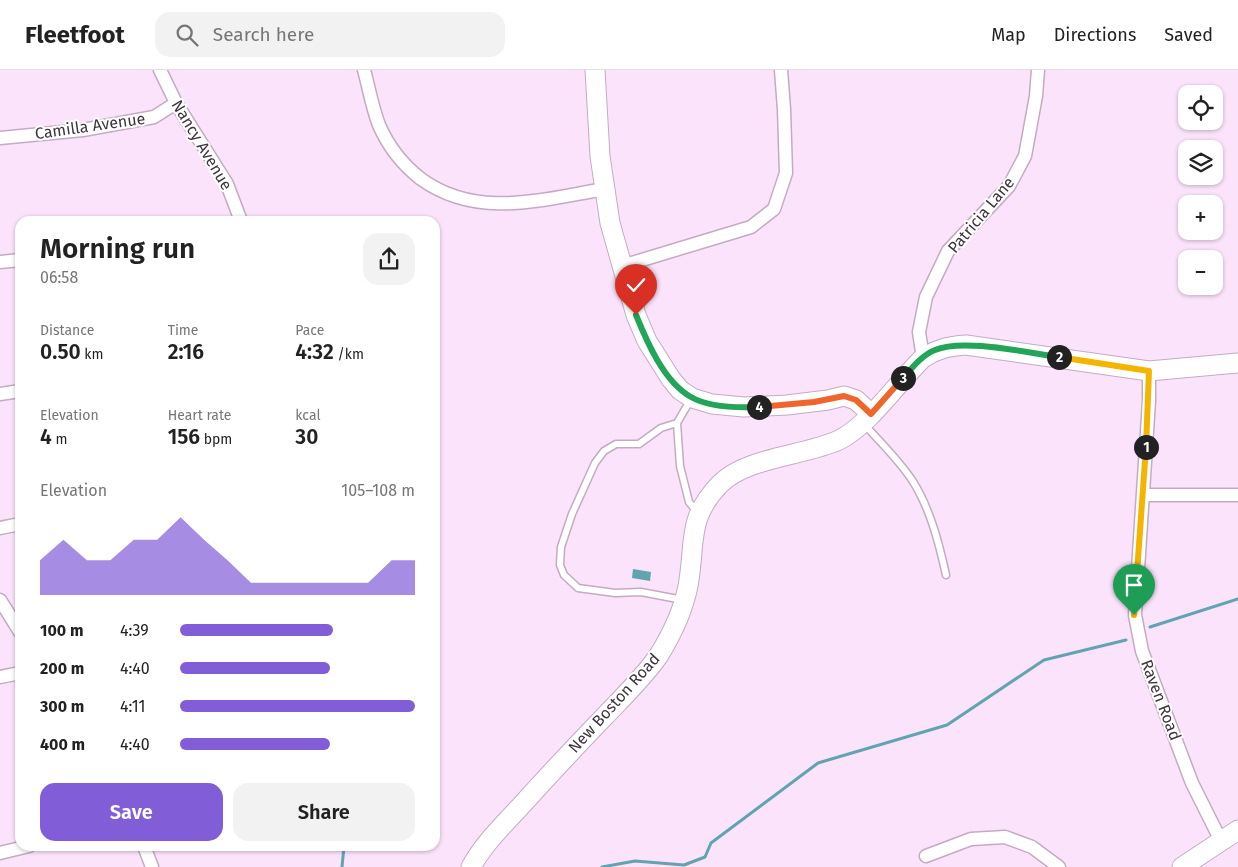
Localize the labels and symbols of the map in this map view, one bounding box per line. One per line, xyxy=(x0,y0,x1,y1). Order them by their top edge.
street label: Nancy Avenue xyxy=(168,96,236,194)
street label: Camilla Avenue xyxy=(34,109,146,143)
street label: Patricia Lane xyxy=(944,173,1018,257)
pin xyxy=(615,264,657,315)
pin: 2 xyxy=(1046,344,1072,370)
pin: 3 xyxy=(890,366,916,390)
pin: 4 xyxy=(746,394,772,420)
pin: 1 xyxy=(1134,434,1158,460)
pin xyxy=(1113,564,1155,615)
street label: New Boston Road xyxy=(564,649,664,757)
street label: Raven Road xyxy=(1137,657,1185,743)

